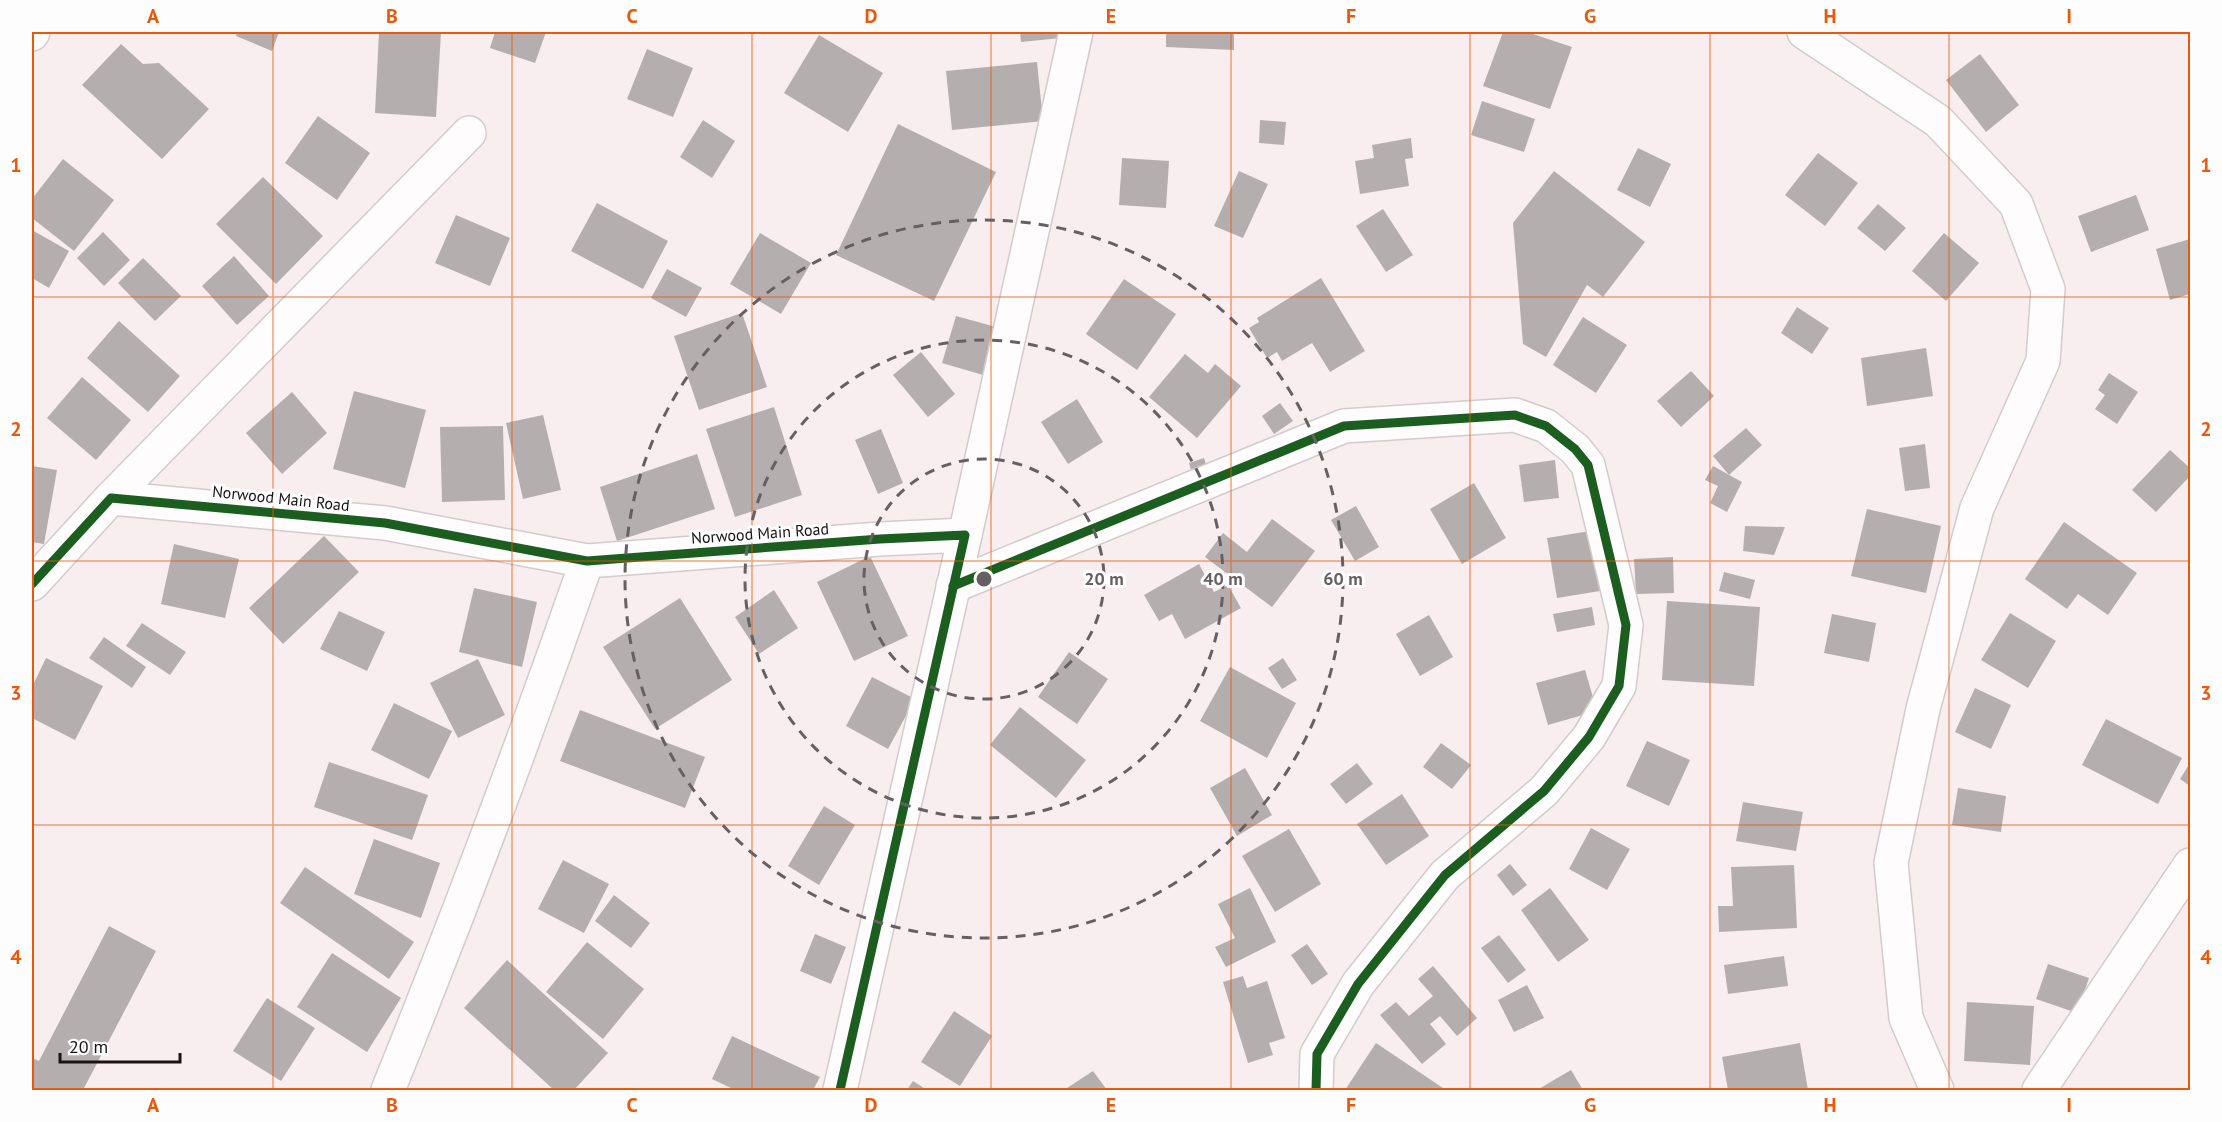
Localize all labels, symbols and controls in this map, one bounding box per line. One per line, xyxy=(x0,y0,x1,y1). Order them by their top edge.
text: A xyxy=(147,3,160,29)
text: B xyxy=(386,3,398,29)
text: C xyxy=(626,3,638,29)
text: D xyxy=(865,3,878,29)
text: E xyxy=(1106,3,1116,29)
text: F xyxy=(1346,3,1356,29)
text: G xyxy=(1584,3,1596,29)
text: H xyxy=(1823,3,1837,29)
text: I xyxy=(2066,3,2072,29)
text: 1 xyxy=(10,152,22,178)
text: 1 xyxy=(2200,152,2212,178)
text: 2 xyxy=(10,416,22,442)
text: 2 xyxy=(2200,416,2212,442)
street label: Norwood Main Road xyxy=(211,481,351,515)
street label: Norwood Main Road xyxy=(690,518,830,548)
text: 20 m xyxy=(1084,567,1124,590)
text: 40 m xyxy=(1203,567,1243,590)
text: 60 m xyxy=(1323,567,1363,590)
centre of rings xyxy=(974,569,994,589)
text: 3 xyxy=(10,680,22,706)
text: 3 xyxy=(2200,680,2212,706)
text: 4 xyxy=(10,944,22,970)
text: 4 xyxy=(2200,944,2212,970)
scale bar xyxy=(60,1026,180,1064)
text: 20 m xyxy=(69,1035,108,1058)
text: A xyxy=(147,1092,160,1118)
text: B xyxy=(386,1092,398,1118)
text: C xyxy=(626,1092,638,1118)
text: D xyxy=(865,1092,878,1118)
text: E xyxy=(1106,1092,1116,1118)
text: F xyxy=(1346,1092,1356,1118)
text: G xyxy=(1584,1092,1596,1118)
text: H xyxy=(1823,1092,1837,1118)
text: I xyxy=(2066,1092,2072,1118)

